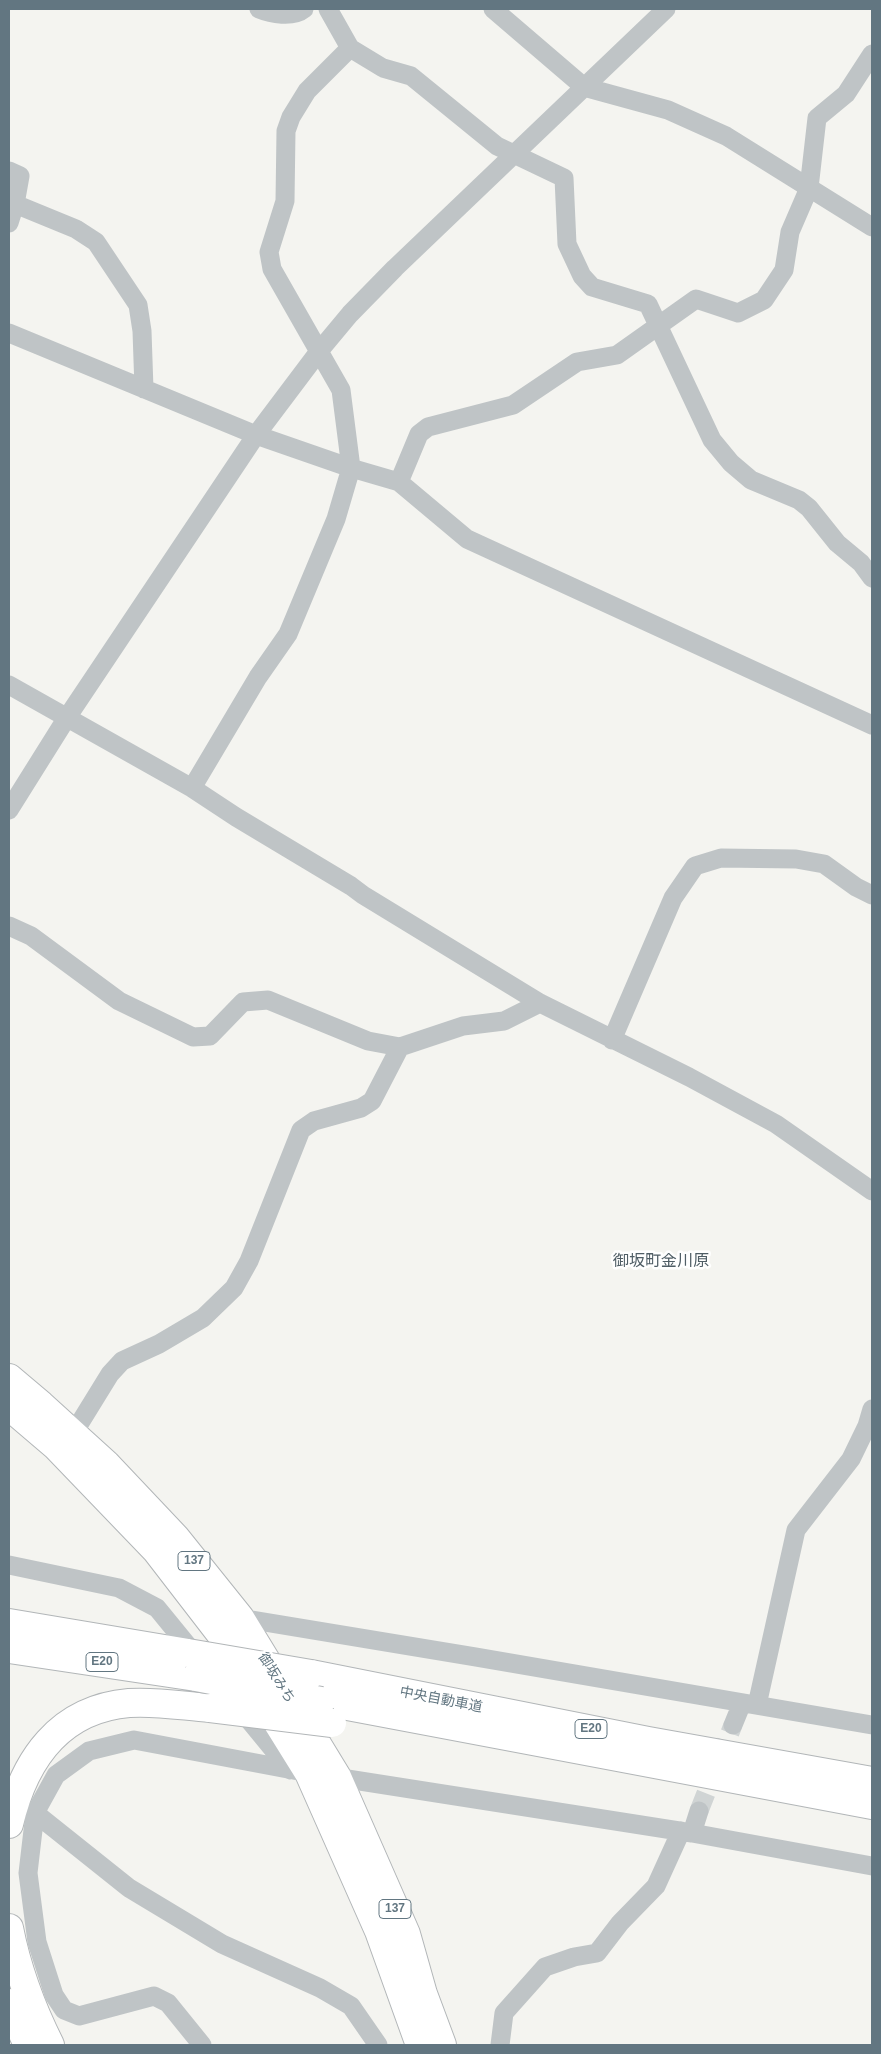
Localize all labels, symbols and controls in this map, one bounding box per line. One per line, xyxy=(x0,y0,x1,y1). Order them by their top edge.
district label: 御坂町金川原 xyxy=(613,1252,709,1272)
road number: 137 xyxy=(178,1552,210,1570)
street label: 御坂みち xyxy=(254,1650,298,1706)
road number: E20 xyxy=(86,1652,118,1671)
street label: 中央自動車道 xyxy=(398,1684,484,1716)
road number: E20 xyxy=(575,1720,607,1738)
road number: 137 xyxy=(379,1900,411,1918)

